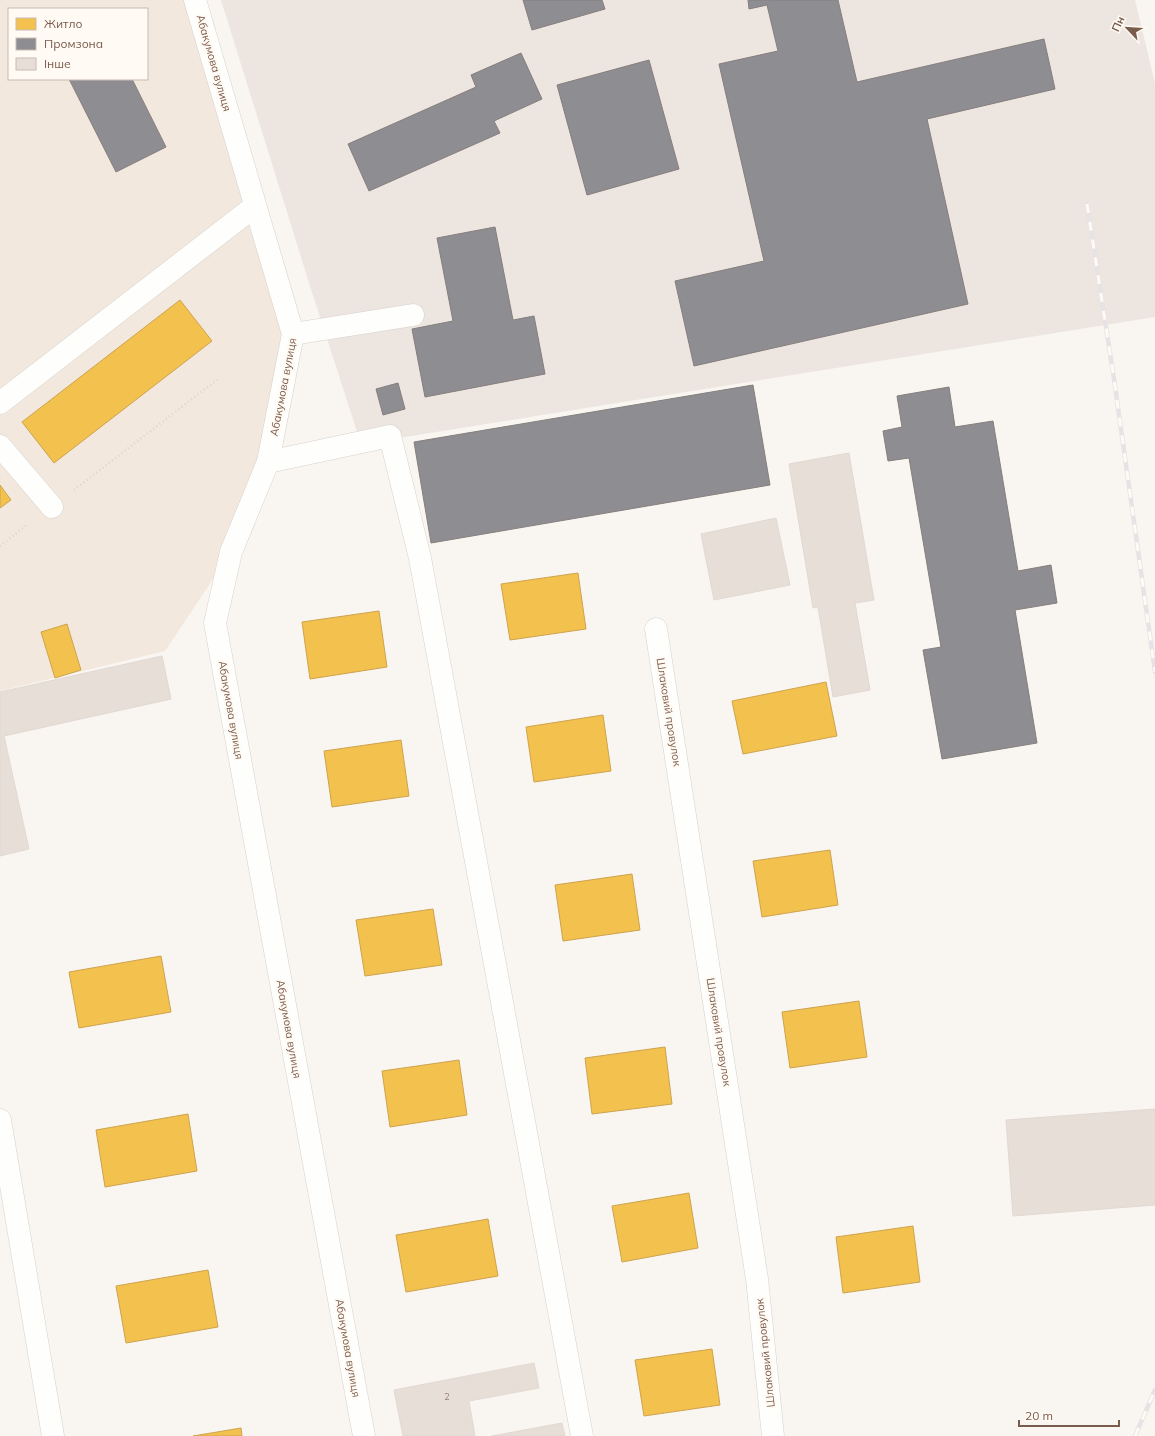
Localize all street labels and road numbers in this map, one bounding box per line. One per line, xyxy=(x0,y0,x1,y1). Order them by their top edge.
street label: Абакумова вулиця xyxy=(194,13,234,113)
street label: Абакумова вулиця xyxy=(267,337,299,437)
street label: Шлаковий провулок xyxy=(654,657,685,767)
street label: Абакумова вулиця xyxy=(215,660,247,760)
street label: Шлаковий провулок xyxy=(704,977,735,1087)
street label: Абакумова вулиця xyxy=(273,979,305,1079)
street label: Абакумова вулиця xyxy=(332,1298,364,1398)
street label: Шлаковий провулок xyxy=(752,1298,778,1408)

